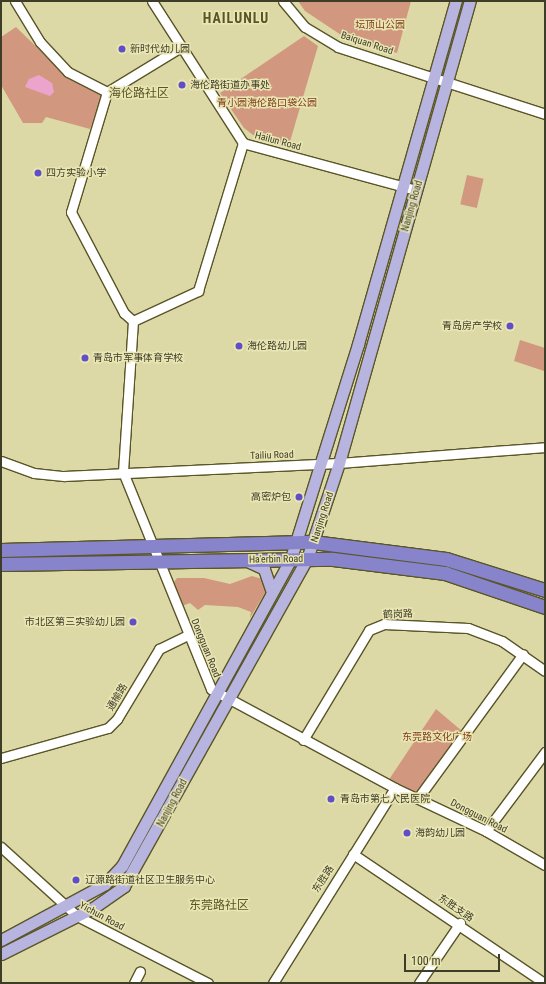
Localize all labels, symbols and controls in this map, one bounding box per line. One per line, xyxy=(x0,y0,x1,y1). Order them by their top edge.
district label: HAILUNLU xyxy=(203,10,269,26)
park label: 坛顶山公园 xyxy=(355,19,405,31)
street label: Baiquan Road xyxy=(339,29,395,57)
place label: 新时代幼儿园 xyxy=(130,43,190,55)
marker: 新时代幼儿园 xyxy=(117,44,127,54)
place label: 海伦路街道办事处 xyxy=(190,79,270,91)
marker: 海伦路街道办事处 xyxy=(177,80,187,90)
district label: 海伦路社区 xyxy=(109,87,169,101)
park label: 青小园海伦路口袋公园 xyxy=(217,97,317,109)
street label: Hailun Road xyxy=(253,129,303,153)
place label: 四方实验小学 xyxy=(46,167,106,179)
marker: 四方实验小学 xyxy=(33,168,43,178)
street label: Nanjing Road xyxy=(399,179,425,233)
place label: 青岛房产学校 xyxy=(442,320,502,332)
marker: 青岛房产学校 xyxy=(505,321,515,331)
place label: 海伦路幼儿园 xyxy=(247,340,307,352)
marker: 海伦路幼儿园 xyxy=(234,341,244,351)
place label: 青岛市军事体育学校 xyxy=(93,352,183,364)
marker: 青岛市军事体育学校 xyxy=(80,353,90,363)
street label: Tailiu Road xyxy=(250,448,294,462)
street label: Nanjing Road xyxy=(308,490,336,544)
place label: 高密炉包 xyxy=(251,491,291,503)
marker: 高密炉包 xyxy=(294,492,304,502)
street label: Ha'erbin Road xyxy=(249,553,303,565)
street label: 鹤岗路 xyxy=(383,607,413,621)
place label: 市北区第三实验幼儿园 xyxy=(25,616,125,628)
marker: 市北区第三实验幼儿园 xyxy=(128,617,138,627)
street label: Dongguan Road xyxy=(189,617,223,679)
street label: 通榆路 xyxy=(104,681,130,713)
park label: 东莞路文化广场 xyxy=(402,731,472,743)
street label: Nanjing Road xyxy=(154,777,190,829)
marker: 青岛市第七人民医院 xyxy=(325,793,337,805)
place label: 青岛市第七人民医院 xyxy=(340,793,430,805)
street label: Dongguan Road xyxy=(449,797,509,835)
place label: 海韵幼儿园 xyxy=(415,827,465,839)
marker: 海韵幼儿园 xyxy=(402,828,412,838)
street label: 东胜路 xyxy=(310,863,336,895)
marker: 辽源路街道社区卫生服务中心 xyxy=(70,874,82,886)
place label: 辽源路街道社区卫生服务中心 xyxy=(85,874,215,886)
street label: 东胜支路 xyxy=(436,892,476,924)
street label: Yichun Road xyxy=(78,899,126,933)
district label: 东莞路社区 xyxy=(189,899,249,913)
scale bar xyxy=(406,946,502,972)
text: 100 m xyxy=(411,954,441,968)

